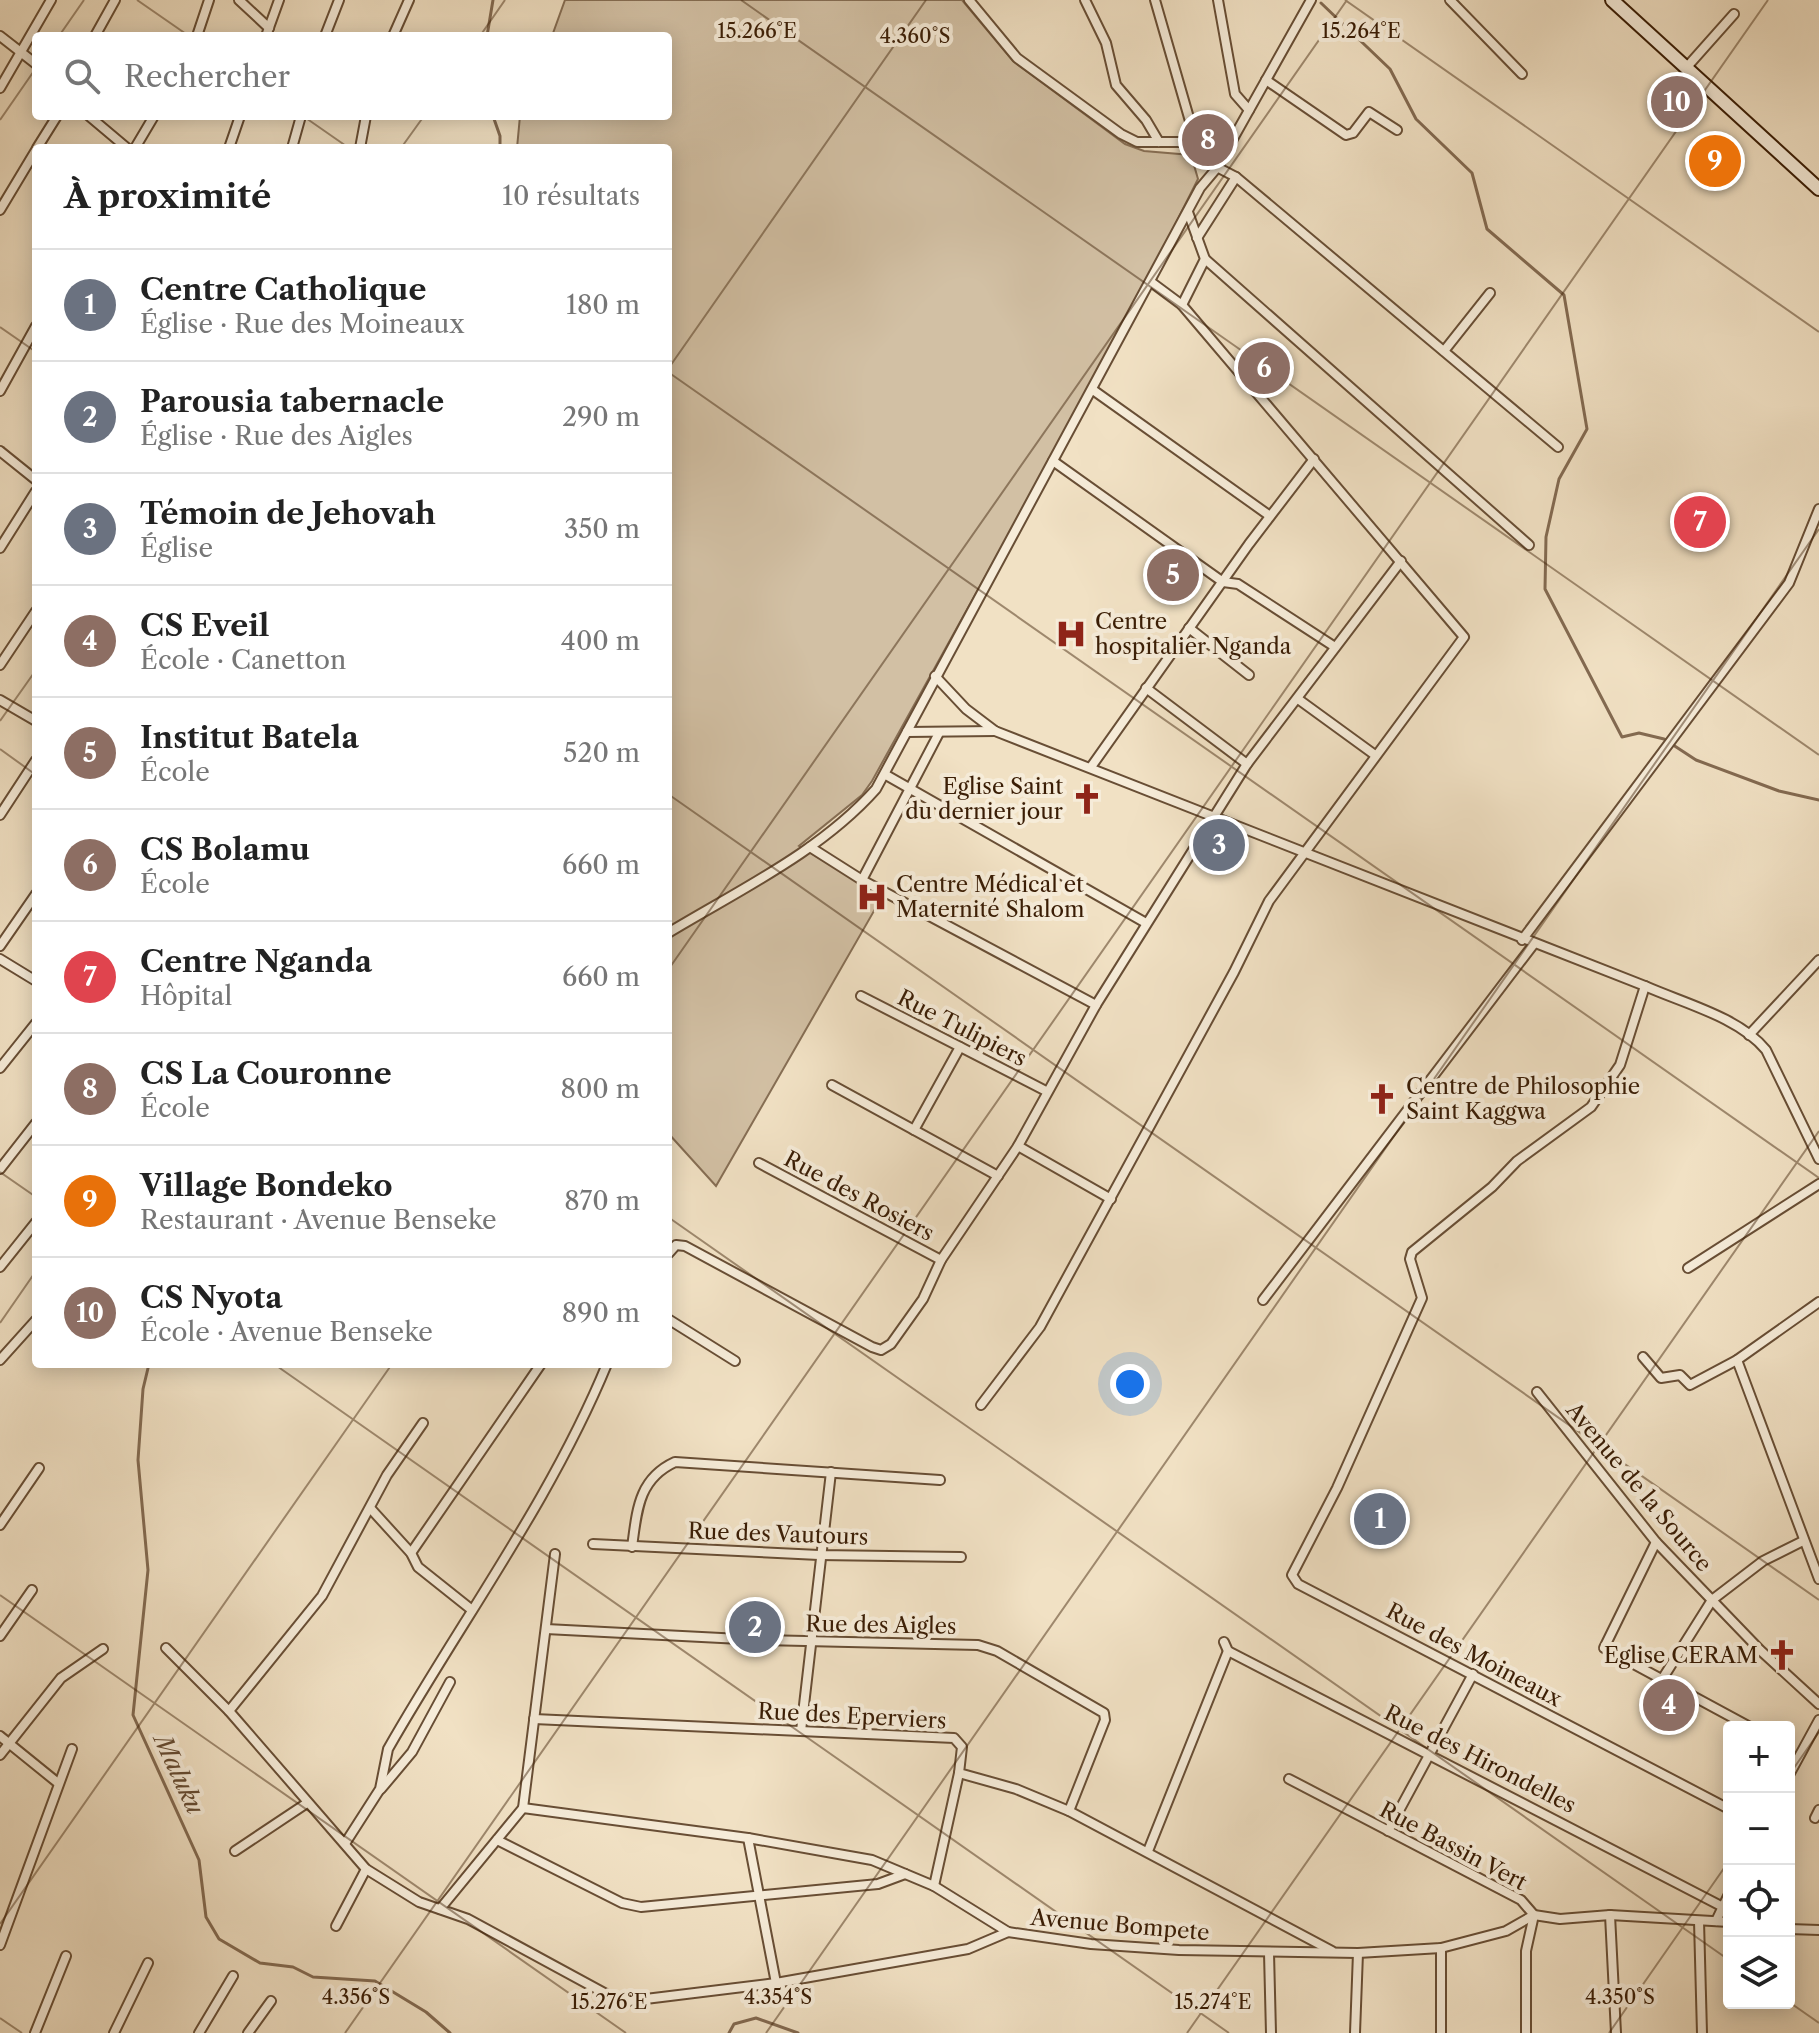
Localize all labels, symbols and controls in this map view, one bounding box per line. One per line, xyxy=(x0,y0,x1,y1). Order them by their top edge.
text: 15.266°E xyxy=(717,19,797,43)
text: 15.264°E xyxy=(1321,19,1401,43)
text: 4.360°S xyxy=(880,24,950,48)
search box xyxy=(32,32,672,120)
icon: search xyxy=(60,54,104,98)
text: Rechercher xyxy=(124,58,290,95)
pin: 10 xyxy=(1651,72,1703,132)
pin: 8 xyxy=(1182,110,1234,170)
pin: 9 xyxy=(1689,131,1741,191)
text: À proximité xyxy=(64,175,271,217)
text: 10 résultats xyxy=(502,180,640,212)
text: Centre Catholique xyxy=(140,271,426,308)
text: 1 xyxy=(84,289,96,321)
text: 180 m xyxy=(566,289,640,321)
text: Église · Rue des Moineaux xyxy=(140,308,465,340)
pin: 6 xyxy=(1238,338,1290,398)
text: Parousia tabernacle xyxy=(140,383,444,420)
text: 2 xyxy=(82,401,98,433)
text: 290 m xyxy=(562,401,640,433)
text: Église · Rue des Aigles xyxy=(140,420,413,452)
pin: 7 xyxy=(1674,492,1726,552)
text: Témoin de Jehovah xyxy=(140,495,436,532)
text: 3 xyxy=(83,513,97,545)
text: 350 m xyxy=(564,513,640,545)
text: Église xyxy=(140,532,213,564)
pin: 5 xyxy=(1147,545,1199,605)
text: CS Eveil xyxy=(140,607,269,644)
place label: Centre hospitalier Nganda xyxy=(1095,608,1292,660)
hospital icon: Centre hospitalier Nganda xyxy=(1054,617,1088,651)
text: 4 xyxy=(82,625,98,657)
text: 400 m xyxy=(561,625,640,657)
text: École · Canetton xyxy=(140,644,346,676)
text: Institut Batela xyxy=(140,719,359,756)
text: 5 xyxy=(83,737,97,769)
text: 520 m xyxy=(563,737,640,769)
text: École xyxy=(140,756,210,788)
place label: Eglise Saint du dernier jour xyxy=(905,773,1063,825)
church icon: Eglise Saint du dernier jour xyxy=(1070,782,1104,816)
pin: 3 xyxy=(1193,815,1245,875)
text: CS Bolamu xyxy=(140,831,310,868)
text: 6 xyxy=(82,849,98,881)
text: 660 m xyxy=(562,849,640,881)
text: École xyxy=(140,868,210,900)
place label: Centre Médical et Maternité Shalom xyxy=(896,871,1085,923)
hospital icon: Centre Médical et Maternité Shalom xyxy=(855,880,889,914)
text: Centre Nganda xyxy=(140,943,372,980)
text: 7 xyxy=(83,961,97,993)
text: 660 m xyxy=(562,961,640,993)
text: Hôpital xyxy=(140,980,232,1012)
street label: Rue Tulipiers xyxy=(893,984,1031,1072)
text: CS La Couronne xyxy=(140,1055,392,1092)
text: 8 xyxy=(82,1073,98,1105)
text: 800 m xyxy=(560,1073,640,1105)
place label: Centre de Philosophie Saint Kaggwa xyxy=(1406,1073,1640,1125)
church icon: Centre de Philosophie Saint Kaggwa xyxy=(1365,1082,1399,1116)
text: École xyxy=(140,1092,210,1124)
street label: Rue des Rosiers xyxy=(779,1145,939,1247)
text: Village Bondeko xyxy=(140,1167,393,1204)
text: 9 xyxy=(82,1185,98,1217)
text: 870 m xyxy=(564,1185,640,1217)
text: Restaurant · Avenue Benseke xyxy=(140,1204,496,1236)
text: CS Nyota xyxy=(140,1279,283,1316)
text: 10 xyxy=(76,1297,104,1329)
text: 890 m xyxy=(562,1297,640,1329)
text: École · Avenue Benseke xyxy=(140,1316,433,1348)
your location xyxy=(1110,1364,1150,1404)
street label: Avenue de la Source xyxy=(1560,1396,1718,1577)
pin: 1 xyxy=(1354,1489,1406,1549)
street label: Rue des Vautours xyxy=(687,1517,869,1551)
pin: 2 xyxy=(729,1597,781,1657)
street label: Rue des Moineaux xyxy=(1382,1597,1567,1713)
street label: Rue des Aigles xyxy=(805,1610,957,1640)
church icon: Eglise CERAM xyxy=(1765,1638,1799,1672)
place label: Eglise CERAM xyxy=(1604,1642,1758,1669)
pin: 4 xyxy=(1643,1675,1695,1735)
street label: Rue des Eperviers xyxy=(757,1698,947,1734)
street label: Rue des Hirondelles xyxy=(1380,1699,1580,1819)
map controls xyxy=(1723,1721,1795,2009)
button: + xyxy=(1723,1721,1795,1793)
water label: Maluku xyxy=(147,1727,210,1819)
button: − xyxy=(1723,1793,1795,1865)
street label: Rue Bassin Vert xyxy=(1375,1796,1531,1896)
button: locate xyxy=(1723,1865,1795,1937)
street label: Avenue Bompete xyxy=(1028,1904,1211,1946)
button: layers xyxy=(1723,1937,1795,2009)
text: 4.356°S xyxy=(322,1985,390,2009)
text: 4.354°S xyxy=(744,1985,812,2009)
text: 4.350°S xyxy=(1585,1985,1655,2009)
text: 15.276°E xyxy=(570,1990,648,2014)
text: 15.274°E xyxy=(1174,1990,1252,2014)

